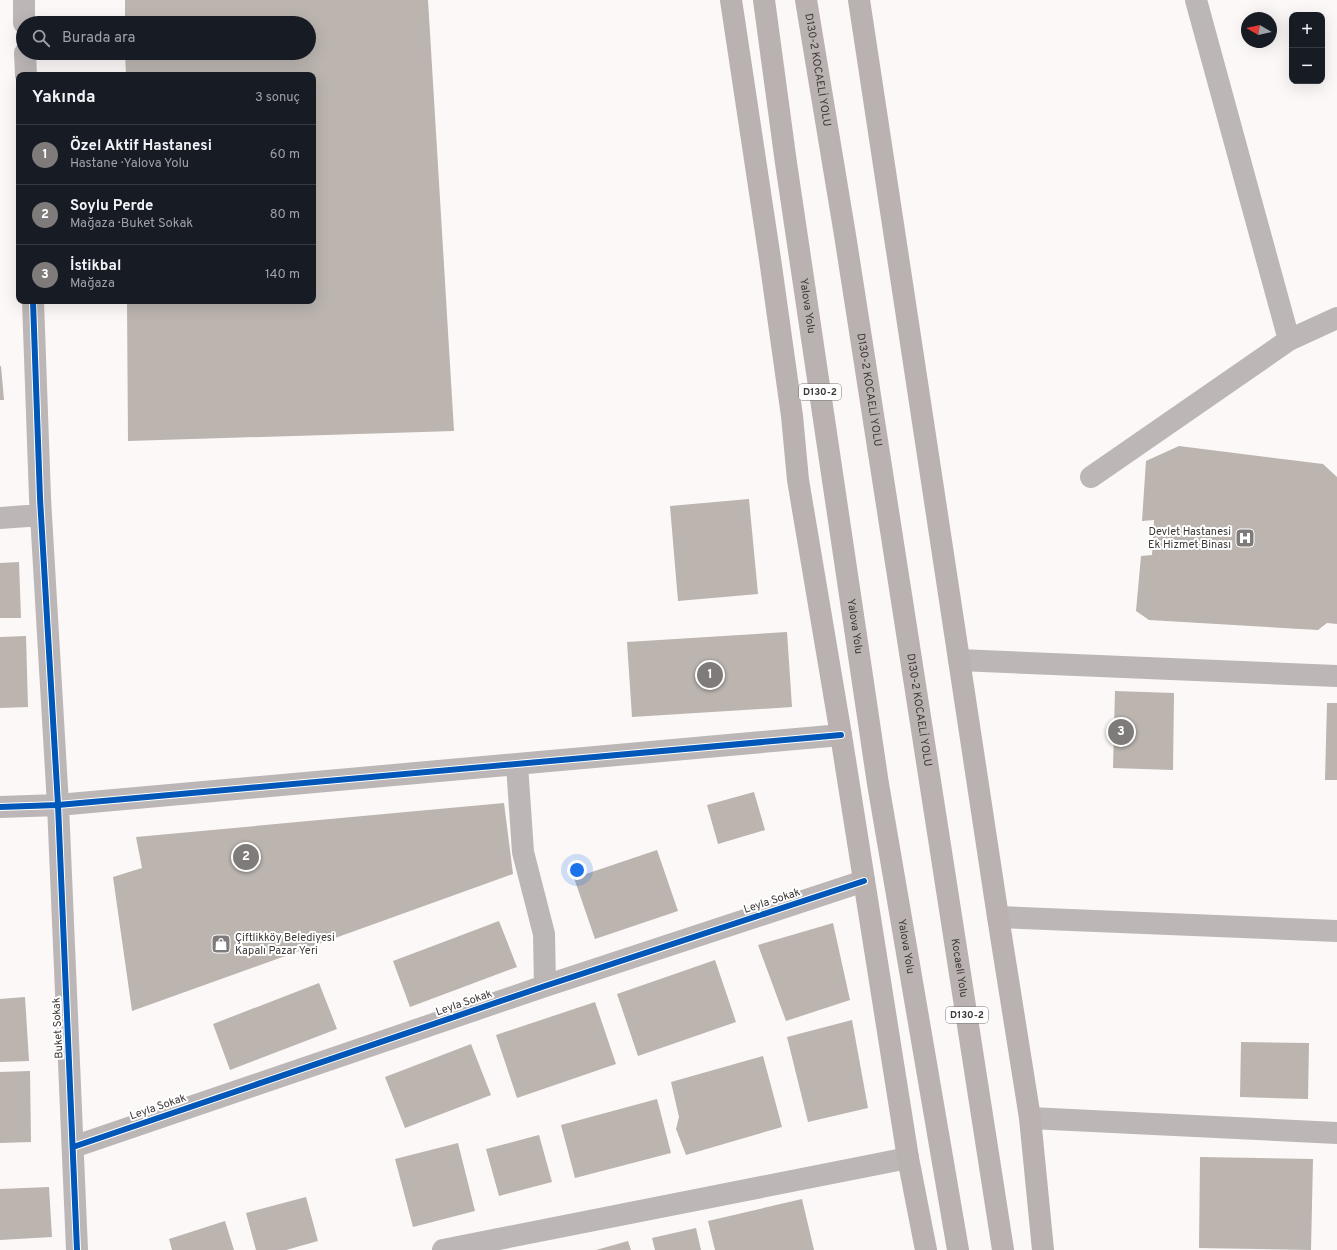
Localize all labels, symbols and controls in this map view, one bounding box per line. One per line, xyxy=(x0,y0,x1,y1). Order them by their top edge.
street label: D130-2 KOCAELİ YOLU xyxy=(801,12,834,128)
north arrow xyxy=(1241,12,1277,48)
map controls xyxy=(1289,12,1325,84)
button: + xyxy=(1289,12,1325,48)
search box xyxy=(16,16,316,60)
icon: search xyxy=(30,27,52,49)
text: Burada ara xyxy=(62,29,135,48)
button: − xyxy=(1289,48,1325,84)
text: Yakında xyxy=(32,87,96,109)
text: 3 sonuç xyxy=(255,90,300,106)
text: Özel Aktif Hastanesi xyxy=(70,137,212,156)
text: 1 xyxy=(42,147,48,163)
text: 60 m xyxy=(270,147,300,163)
text: Hastane · Yalova Yolu xyxy=(70,156,189,172)
text: Soylu Perde xyxy=(70,197,153,216)
text: 2 xyxy=(41,207,49,223)
text: 80 m xyxy=(270,207,300,223)
text: Mağaza · Buket Sokak xyxy=(70,216,193,232)
text: İstikbal xyxy=(70,257,121,276)
text: 3 xyxy=(41,267,49,283)
text: 140 m xyxy=(265,267,300,283)
text: Mağaza xyxy=(70,276,115,292)
street label: Yalova Yolu xyxy=(796,277,818,335)
street label: D130-2 KOCAELİ YOLU xyxy=(853,332,885,448)
road number: D130-2 xyxy=(799,384,841,400)
place label: Devlet Hastanesi Ek Hizmet Binası xyxy=(1148,525,1231,552)
hospital icon: Devlet Hastanesi Ek Hizmet Binası xyxy=(1234,527,1256,549)
street label: Yalova Yolu xyxy=(844,598,866,655)
street label: D130-2 KOCAELİ YOLU xyxy=(903,652,935,768)
pin: 1 xyxy=(697,660,723,690)
pin: 3 xyxy=(1108,717,1134,747)
pin: 2 xyxy=(233,842,259,872)
your location xyxy=(567,860,587,880)
street label: Leyla Sokak xyxy=(742,885,802,917)
street label: Yalova Yolu xyxy=(894,918,917,975)
place label: Çiftlikköy Belediyesi Kapalı Pazar Yeri xyxy=(235,931,335,958)
shop icon: Çiftlikköy Belediyesi Kapalı Pazar Yeri xyxy=(210,933,232,955)
street label: Kocaeli̇ Yolu xyxy=(948,937,971,999)
street label: Leyla Sokak xyxy=(434,987,494,1019)
street label: Buket Sokak xyxy=(49,997,67,1059)
road number: D130-2 xyxy=(946,1007,988,1023)
street label: Leyla Sokak xyxy=(128,1091,188,1123)

